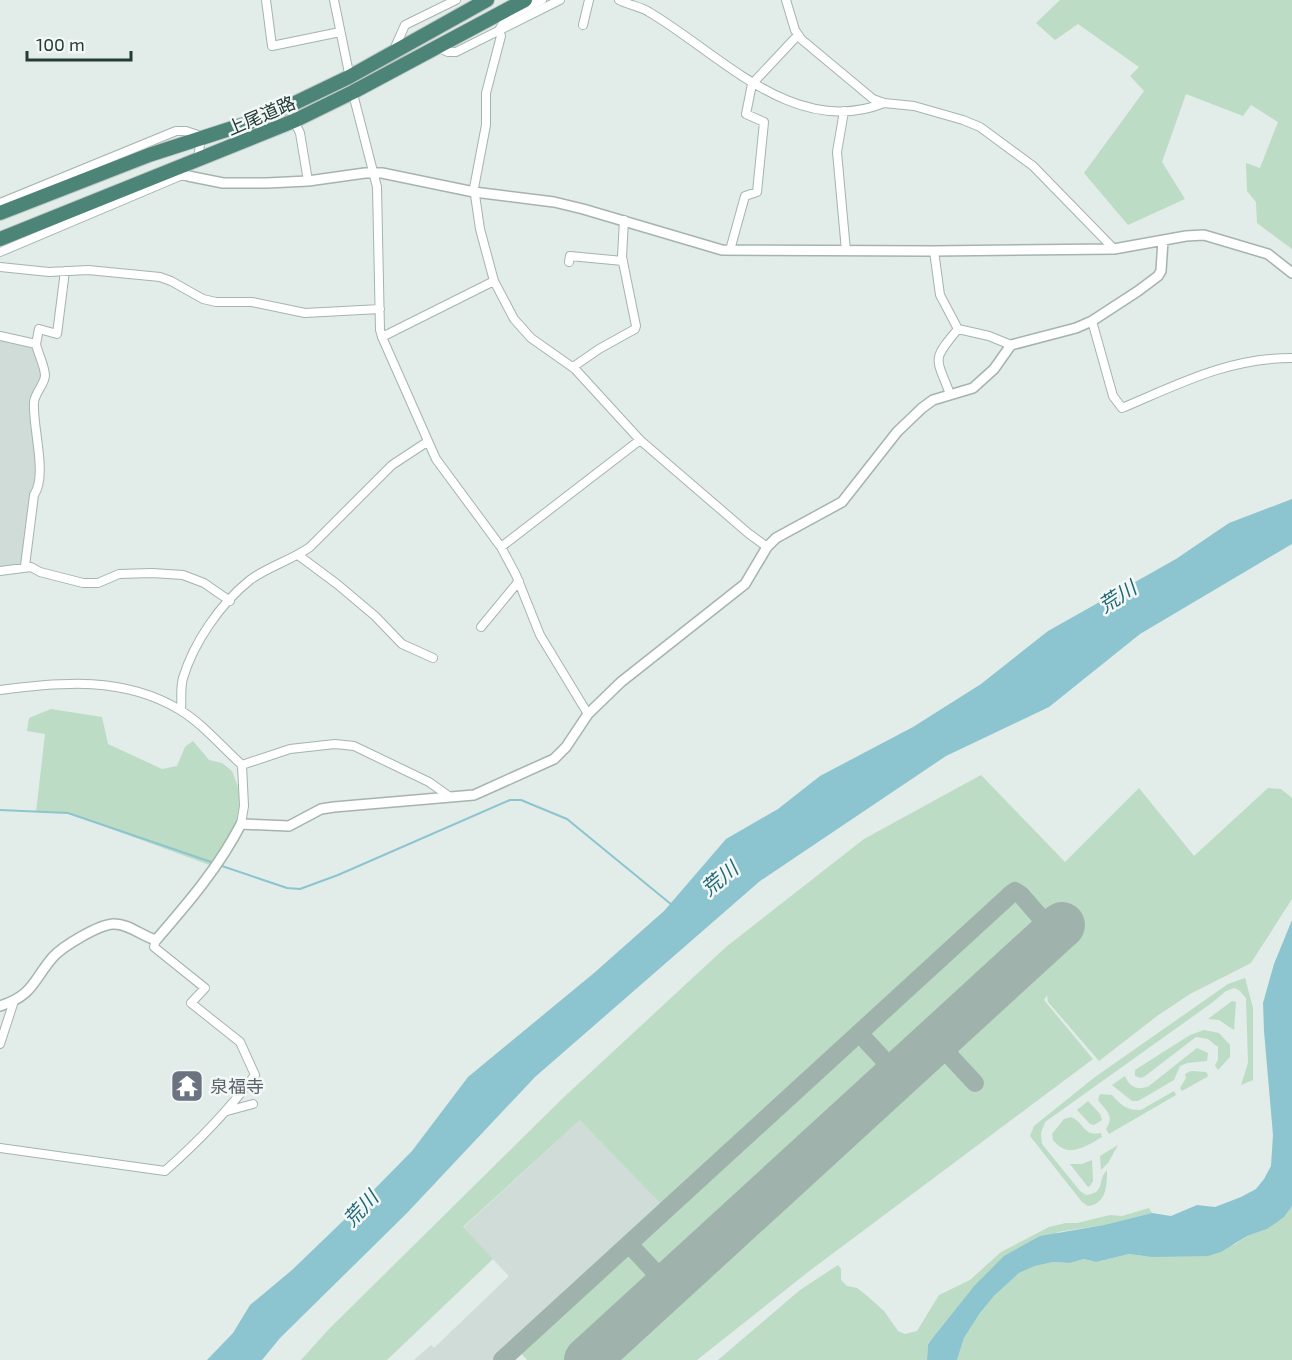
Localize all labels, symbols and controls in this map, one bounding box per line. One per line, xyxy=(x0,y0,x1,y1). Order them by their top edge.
scale bar xyxy=(27,24,130,62)
text: 100 m xyxy=(36,33,85,55)
street label: 上尾道路 xyxy=(224,91,298,139)
water label: 荒川 xyxy=(1094,574,1142,617)
water label: 荒川 xyxy=(696,855,744,900)
temple icon: 泉福寺 xyxy=(169,1068,205,1104)
place label: 泉福寺 xyxy=(210,1075,264,1097)
water label: 荒川 xyxy=(338,1184,384,1231)

